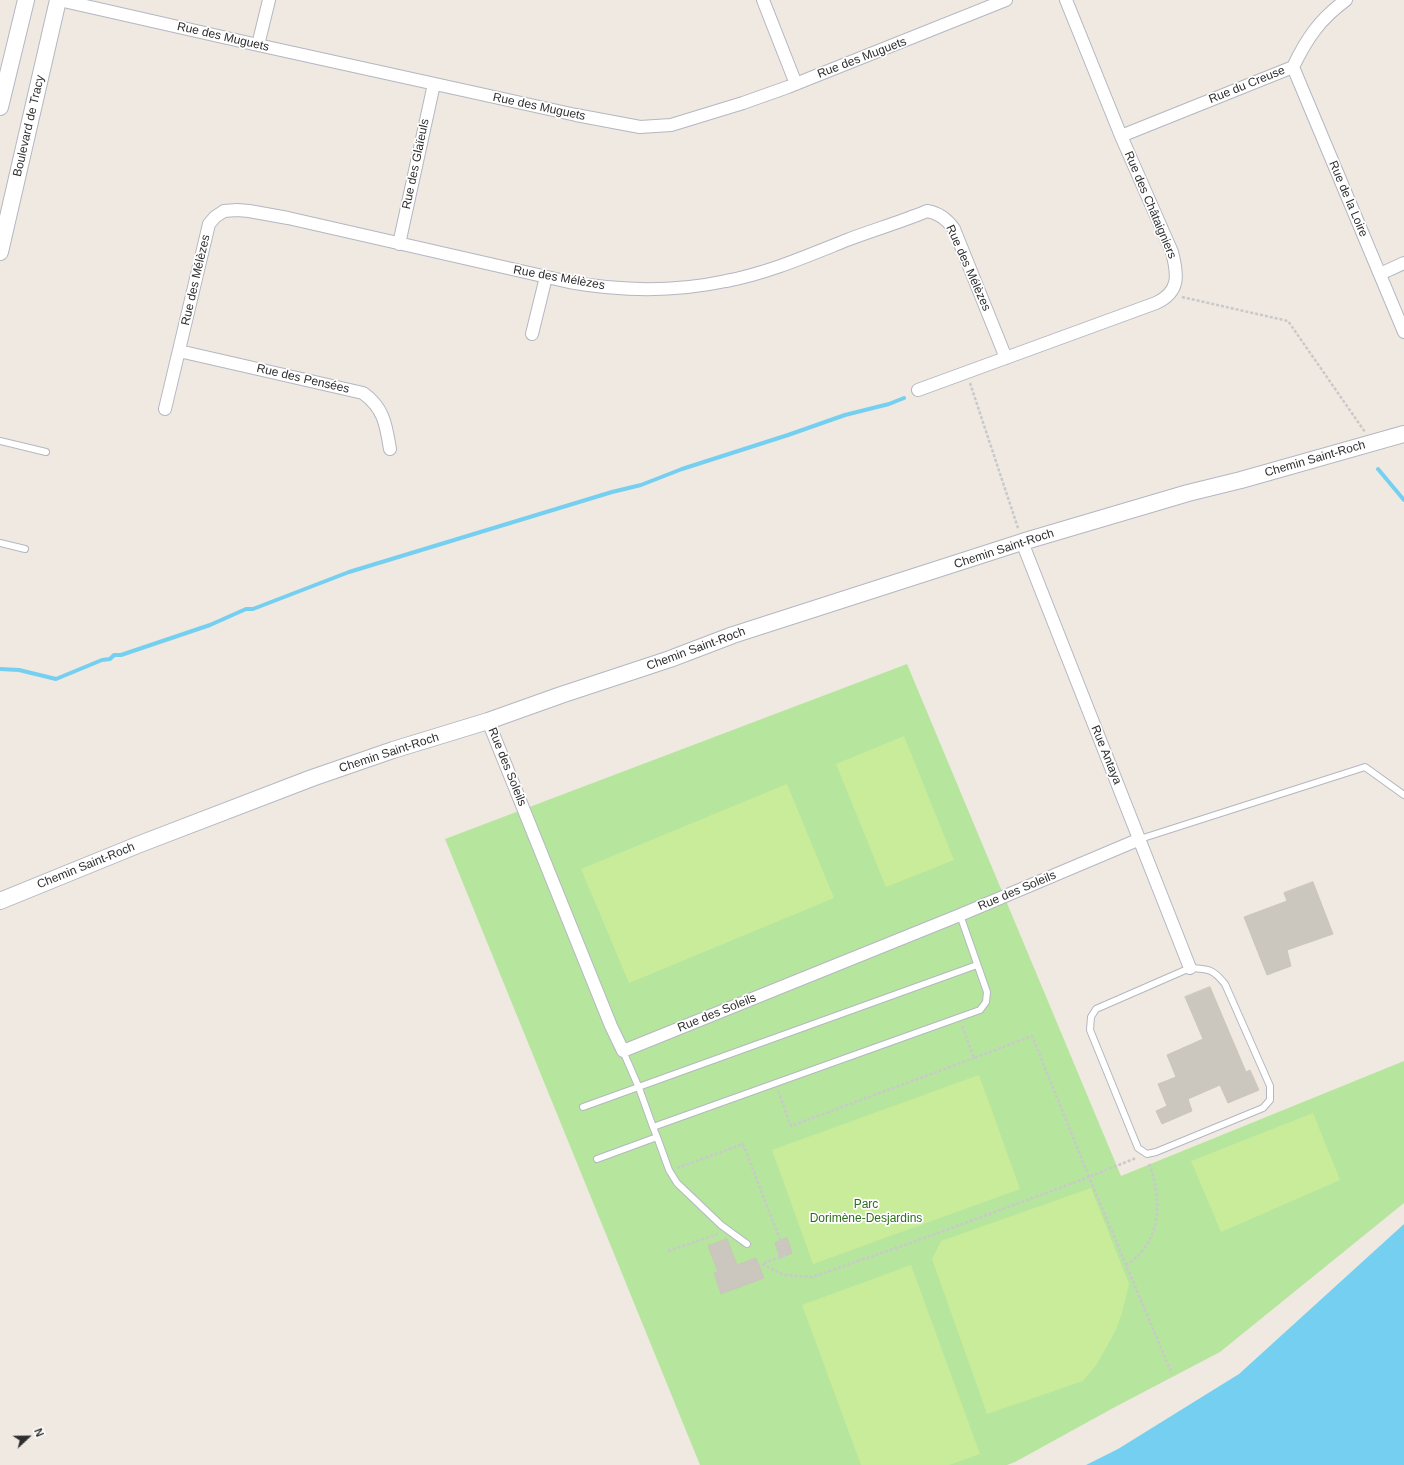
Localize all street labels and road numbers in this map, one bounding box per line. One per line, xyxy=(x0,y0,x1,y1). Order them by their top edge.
street label: Rue des Muguets xyxy=(176,19,270,55)
street label: Rue des Muguets xyxy=(816,34,908,82)
street label: Rue du Creuse xyxy=(1207,63,1287,107)
street label: Boulevard de Tracy xyxy=(10,74,48,178)
street label: Rue des Muguets xyxy=(492,90,586,124)
street label: Rue des Glaïeuls xyxy=(399,117,433,211)
street label: Rue des Châtaigniers xyxy=(1121,149,1179,261)
street label: Rue de la Loire xyxy=(1325,159,1371,239)
street label: Rue des Mélèzes xyxy=(943,223,993,313)
street label: Rue des Mélèzes xyxy=(179,233,213,327)
street label: Rue des Mélèzes xyxy=(512,263,606,293)
street label: Rue des Pensées xyxy=(255,361,351,397)
street label: Chemin Saint-Roch xyxy=(1263,438,1367,480)
street label: Chemin Saint-Roch xyxy=(952,526,1056,572)
street label: Chemin Saint-Roch xyxy=(645,624,747,674)
street label: Rue Antaya xyxy=(1088,723,1124,787)
street label: Rue des Soleils xyxy=(485,726,529,808)
street label: Chemin Saint-Roch xyxy=(337,730,441,776)
street label: Chemin Saint-Roch xyxy=(35,840,137,892)
street label: Rue des Soleils xyxy=(976,868,1058,914)
street label: Rue des Soleils xyxy=(676,991,758,1035)

